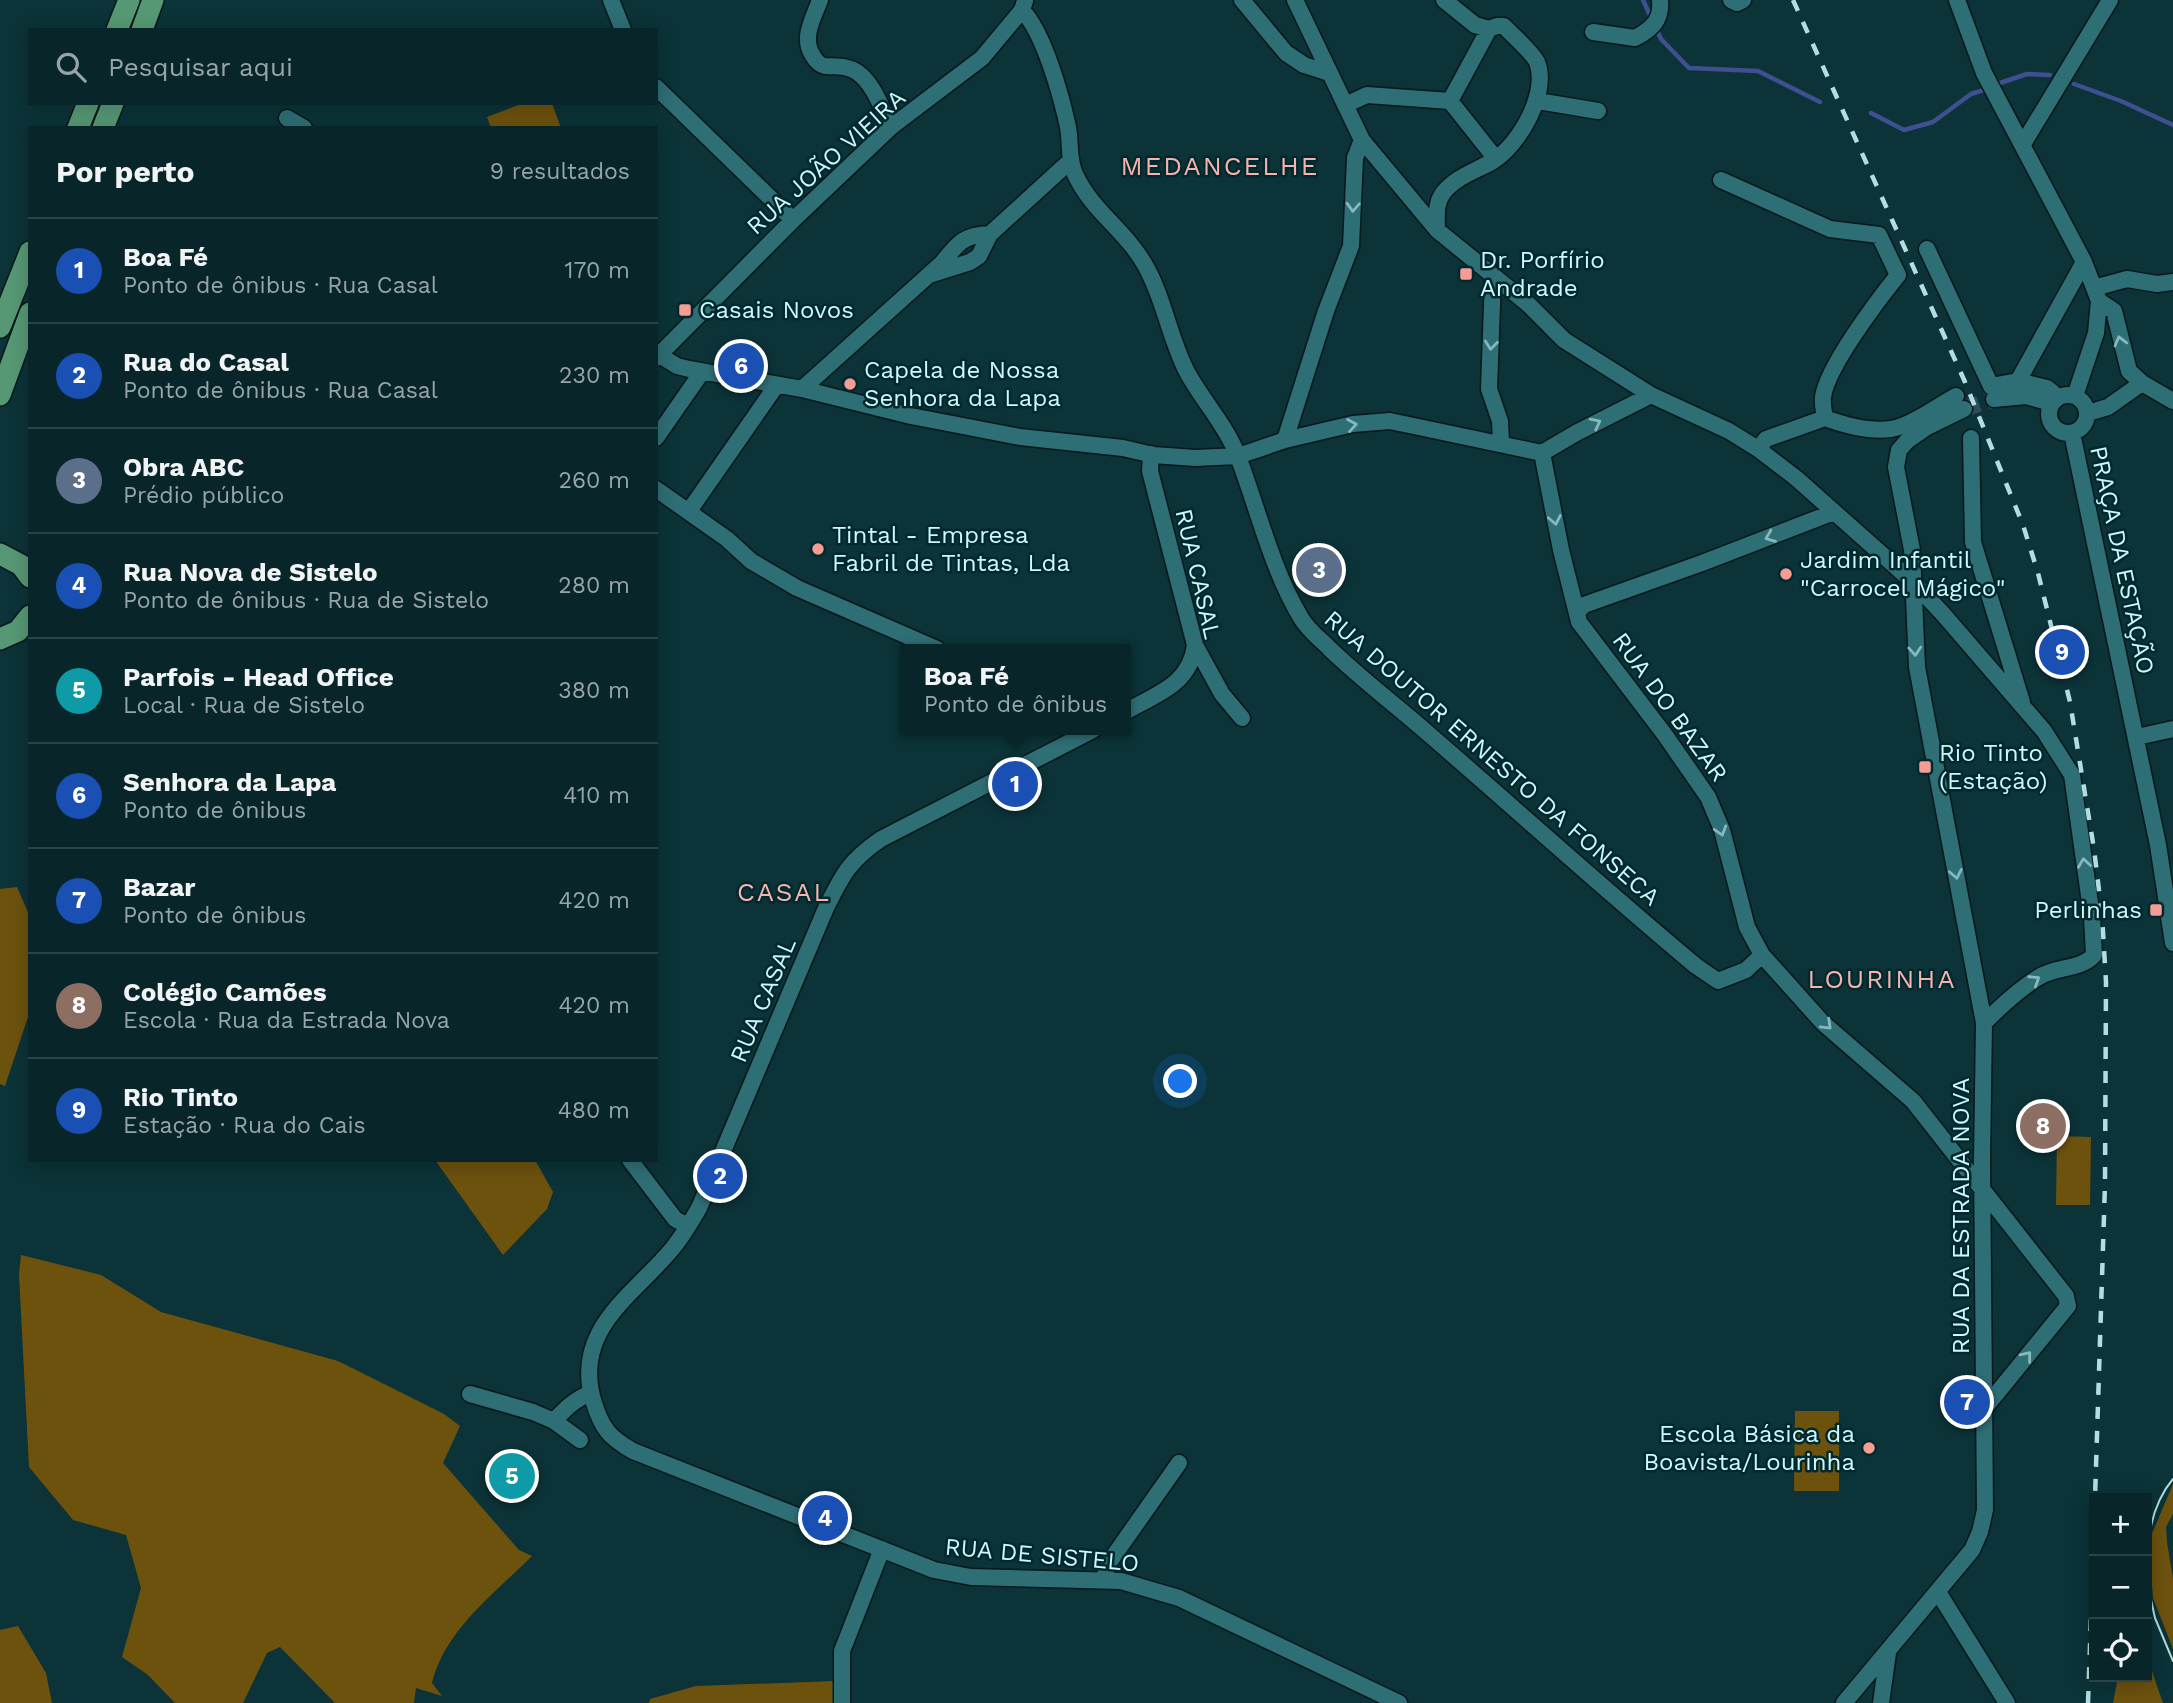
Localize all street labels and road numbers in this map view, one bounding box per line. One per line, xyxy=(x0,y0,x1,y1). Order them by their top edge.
street label: RUA JOÃO VIEIRA xyxy=(741,83,911,240)
street label: PRAÇA DA ESTAÇÃO xyxy=(2084,443,2160,677)
street label: RUA CASAL xyxy=(1169,506,1227,642)
street label: RUA DOUTOR ERNESTO DA FONSECA xyxy=(1319,605,1666,911)
street label: RUA DO BAZAR xyxy=(1607,627,1733,787)
street label: RUA CASAL xyxy=(724,933,802,1067)
street label: RUA DA ESTRADA NOVA xyxy=(1947,1078,1975,1354)
street label: RUA DE SISTELO xyxy=(944,1533,1140,1577)

